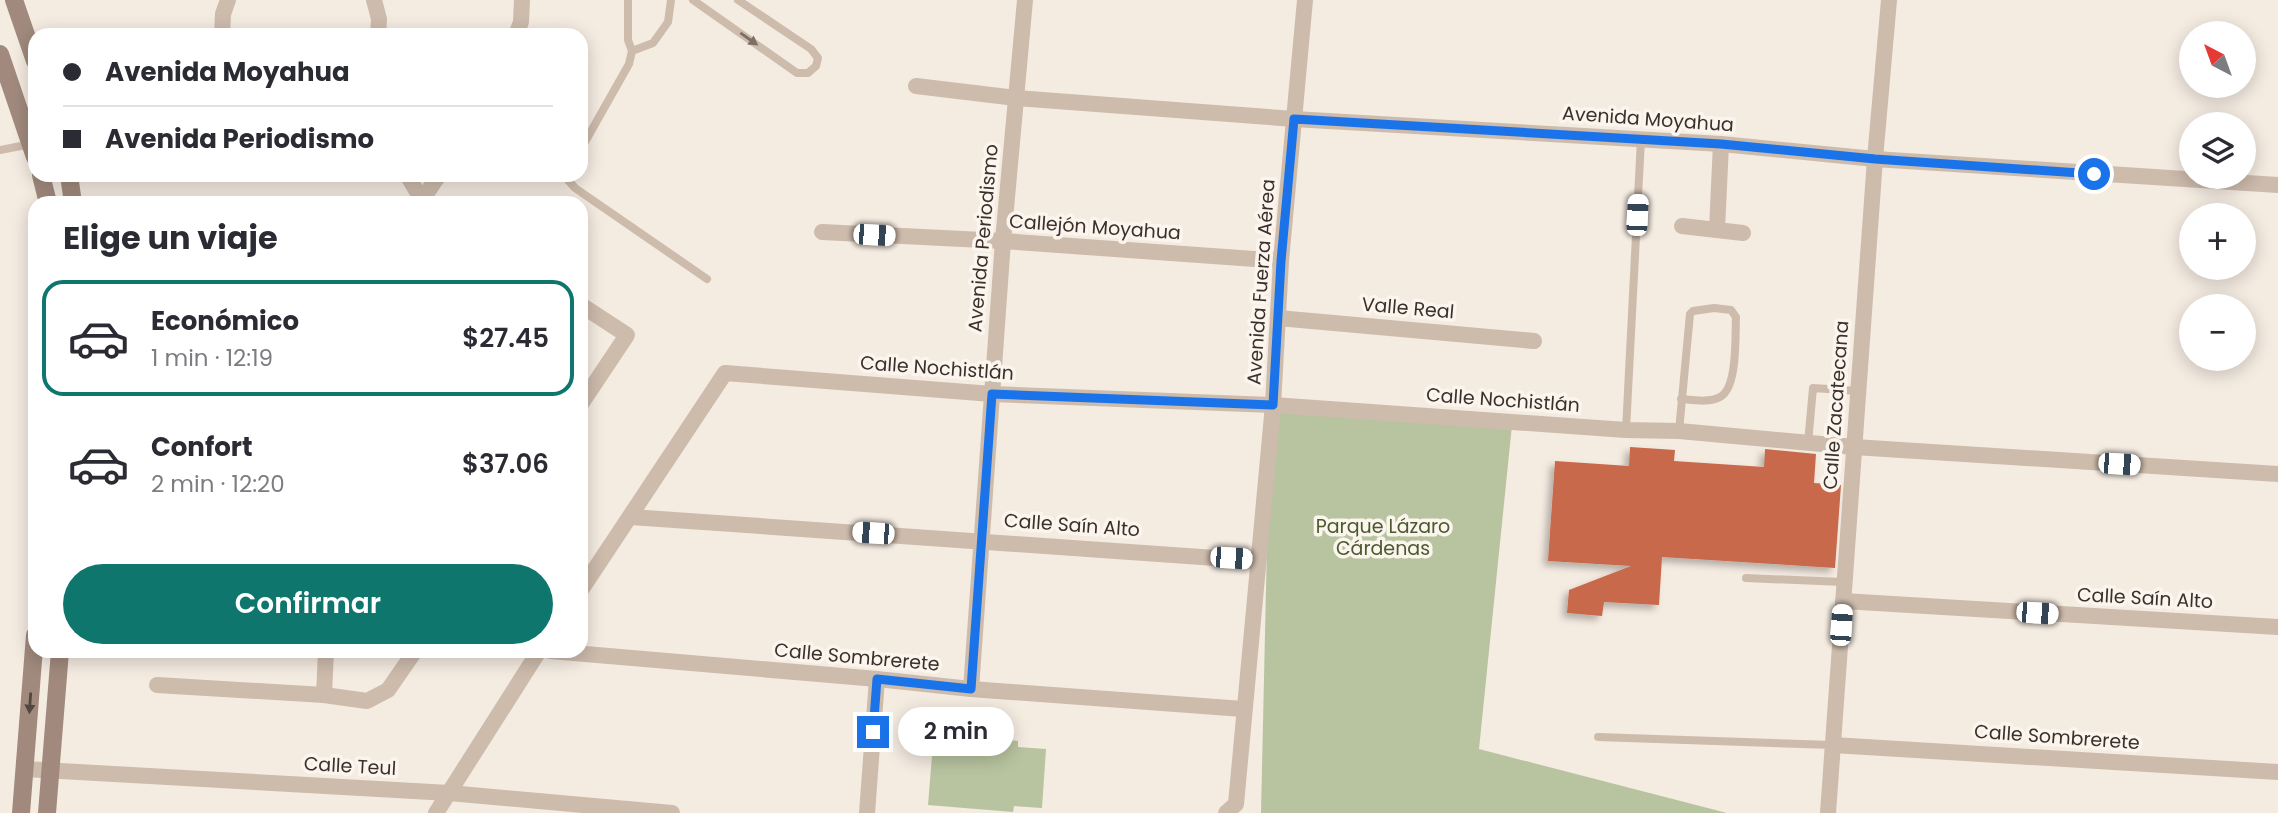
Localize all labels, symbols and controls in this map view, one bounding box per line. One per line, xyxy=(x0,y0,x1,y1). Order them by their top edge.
north arrow xyxy=(2179,21,2256,98)
map controls xyxy=(2179,21,2256,371)
one-way arrow xyxy=(740,32,758,46)
text: Avenida Moyahua xyxy=(105,54,350,90)
street label: Avenida Moyahua xyxy=(1561,100,1735,138)
button: layers xyxy=(2179,112,2256,189)
text: Avenida Periodismo xyxy=(105,121,374,157)
street label: Avenida Periodismo xyxy=(961,143,1005,333)
route start xyxy=(2078,158,2110,190)
street label: Avenida Fuerza Aérea xyxy=(1240,178,1282,386)
car xyxy=(1626,193,1649,237)
button: + xyxy=(2179,203,2256,280)
street label: Callejón Moyahua xyxy=(1008,208,1182,246)
text: Elige un viaje xyxy=(63,215,278,260)
car xyxy=(853,223,896,247)
street label: Valle Real xyxy=(1361,291,1455,325)
button: − xyxy=(2179,294,2256,371)
text: Económico xyxy=(151,303,299,339)
icon: car xyxy=(67,307,130,370)
text: $27.45 xyxy=(462,320,549,356)
street label: Calle Zacatecana xyxy=(1817,320,1855,490)
text: 1 min · 12:19 xyxy=(151,342,273,374)
street label: Calle Nochistlán xyxy=(859,349,1015,387)
street label: Calle Nochistlán xyxy=(1425,381,1581,419)
text: Confort xyxy=(151,429,253,465)
icon: car xyxy=(67,433,130,496)
text: $37.06 xyxy=(462,446,549,482)
car xyxy=(2098,452,2141,476)
text: 2 min · 12:20 xyxy=(151,468,285,500)
street label: Calle Saín Alto xyxy=(1003,507,1141,543)
park label: Parque Lázaro Cárdenas xyxy=(1316,513,1450,562)
car xyxy=(852,521,895,545)
car xyxy=(1210,546,1253,570)
button: Confirmar xyxy=(63,564,553,644)
street label: Calle Saín Alto xyxy=(2076,581,2214,615)
car xyxy=(2016,601,2059,625)
car xyxy=(1830,603,1853,647)
street label: Calle Sombrerete xyxy=(773,636,941,678)
one-way arrow xyxy=(24,692,35,714)
callout: 2 min xyxy=(898,708,1013,756)
text: 2 min xyxy=(924,715,988,747)
route end xyxy=(857,716,889,748)
street label: Calle Sombrerete xyxy=(1973,718,2141,756)
street label: Calle Teul xyxy=(303,750,397,782)

